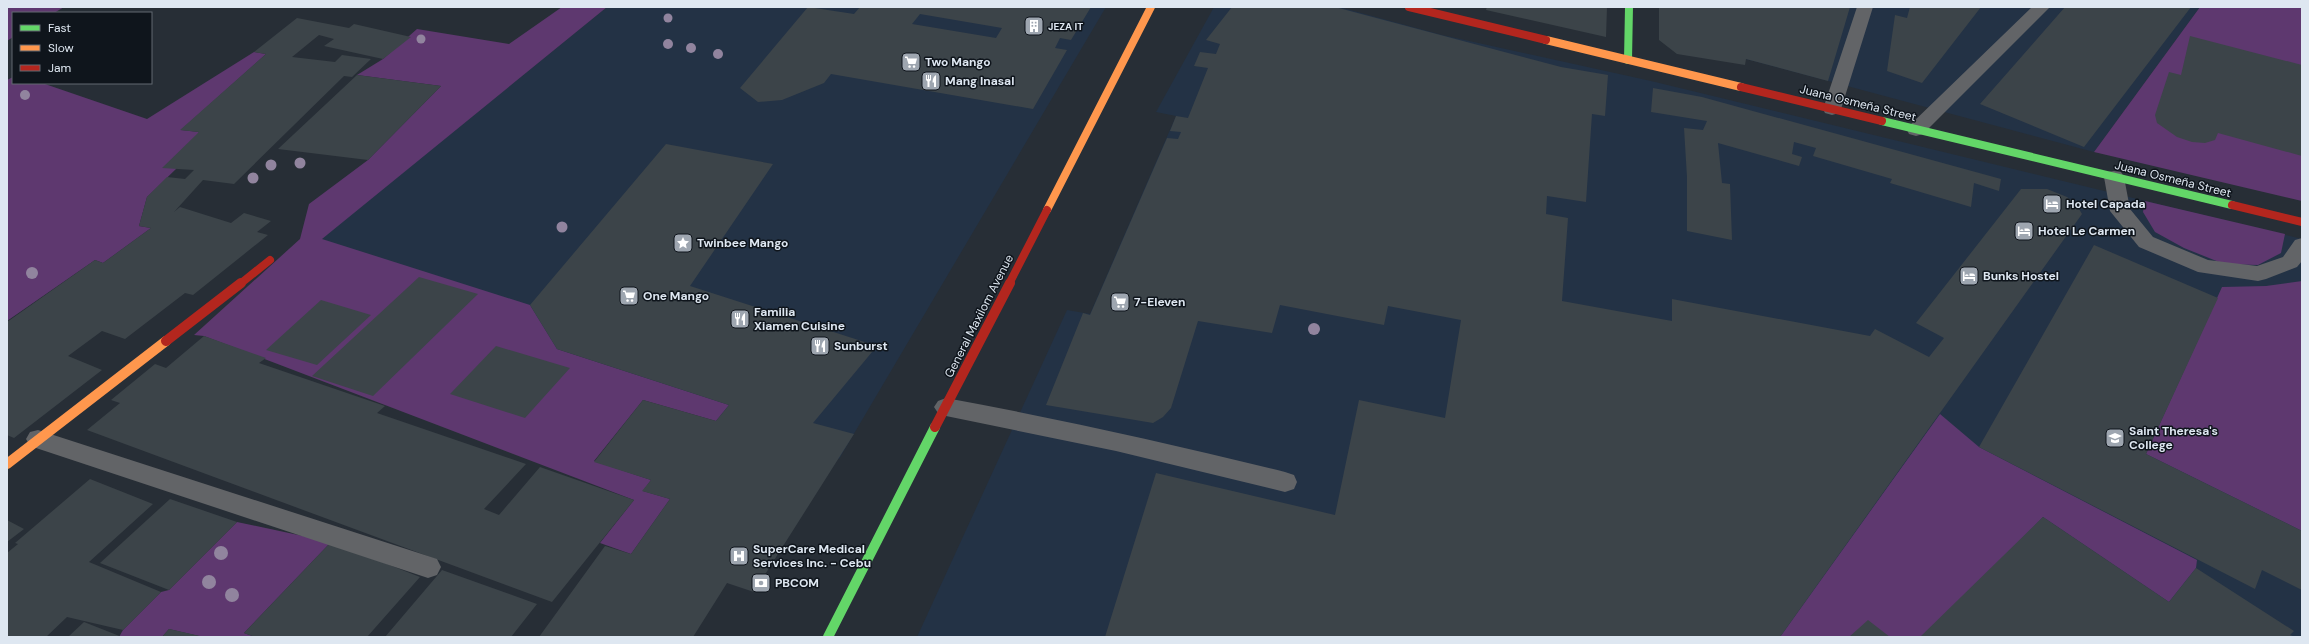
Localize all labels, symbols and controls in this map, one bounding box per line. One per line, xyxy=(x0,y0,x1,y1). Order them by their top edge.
legend xyxy=(12,12,152,84)
building icon: JEZA IT xyxy=(1023,15,1045,37)
text: Fast xyxy=(48,20,71,36)
place label: JEZA IT xyxy=(1048,20,1083,33)
text: Slow xyxy=(48,40,74,56)
supermarket icon: Two Mango xyxy=(900,51,922,73)
place label: Two Mango xyxy=(925,54,991,70)
text: Jam xyxy=(48,60,71,76)
restaurant icon: Mang Inasal xyxy=(920,70,942,92)
place label: Mang Inasal xyxy=(945,73,1014,89)
street label: Juana Osmeña Street xyxy=(1798,81,1918,125)
street label: Juana Osmeña Street xyxy=(2113,157,2233,201)
hotel icon: Hotel Capada xyxy=(2041,193,2063,215)
place label: Hotel Capada xyxy=(2066,196,2146,212)
hotel icon: Hotel Le Carmen xyxy=(2013,220,2035,242)
place label: Hotel Le Carmen xyxy=(2038,223,2135,239)
place icon: Twinbee Mango xyxy=(672,232,694,254)
place label: Twinbee Mango xyxy=(697,235,788,251)
street label: General Maxilom Avenue xyxy=(941,251,1017,380)
hotel icon: Bunks Hostel xyxy=(1958,265,1980,287)
place label: Bunks Hostel xyxy=(1983,268,2059,284)
supermarket icon: One Mango xyxy=(618,285,640,307)
place label: One Mango xyxy=(643,288,709,304)
supermarket icon: 7-Eleven xyxy=(1109,291,1131,313)
place label: 7-Eleven xyxy=(1134,294,1186,310)
place label: Familia Xiamen Cuisine xyxy=(754,304,845,334)
restaurant icon: Familia Xiamen Cuisine xyxy=(729,308,751,330)
restaurant icon: Sunburst xyxy=(809,335,831,357)
place label: Sunburst xyxy=(834,338,888,354)
place label: Saint Theresa's College xyxy=(2129,423,2218,453)
school or university icon: Saint Theresa's College xyxy=(2104,427,2126,449)
place label: SuperCare Medical Services Inc. - Cebu xyxy=(753,541,871,571)
hospital icon: SuperCare Medical Services Inc. - Cebu xyxy=(728,545,750,567)
bank icon: PBCOM xyxy=(750,572,772,594)
place label: PBCOM xyxy=(775,575,819,591)

